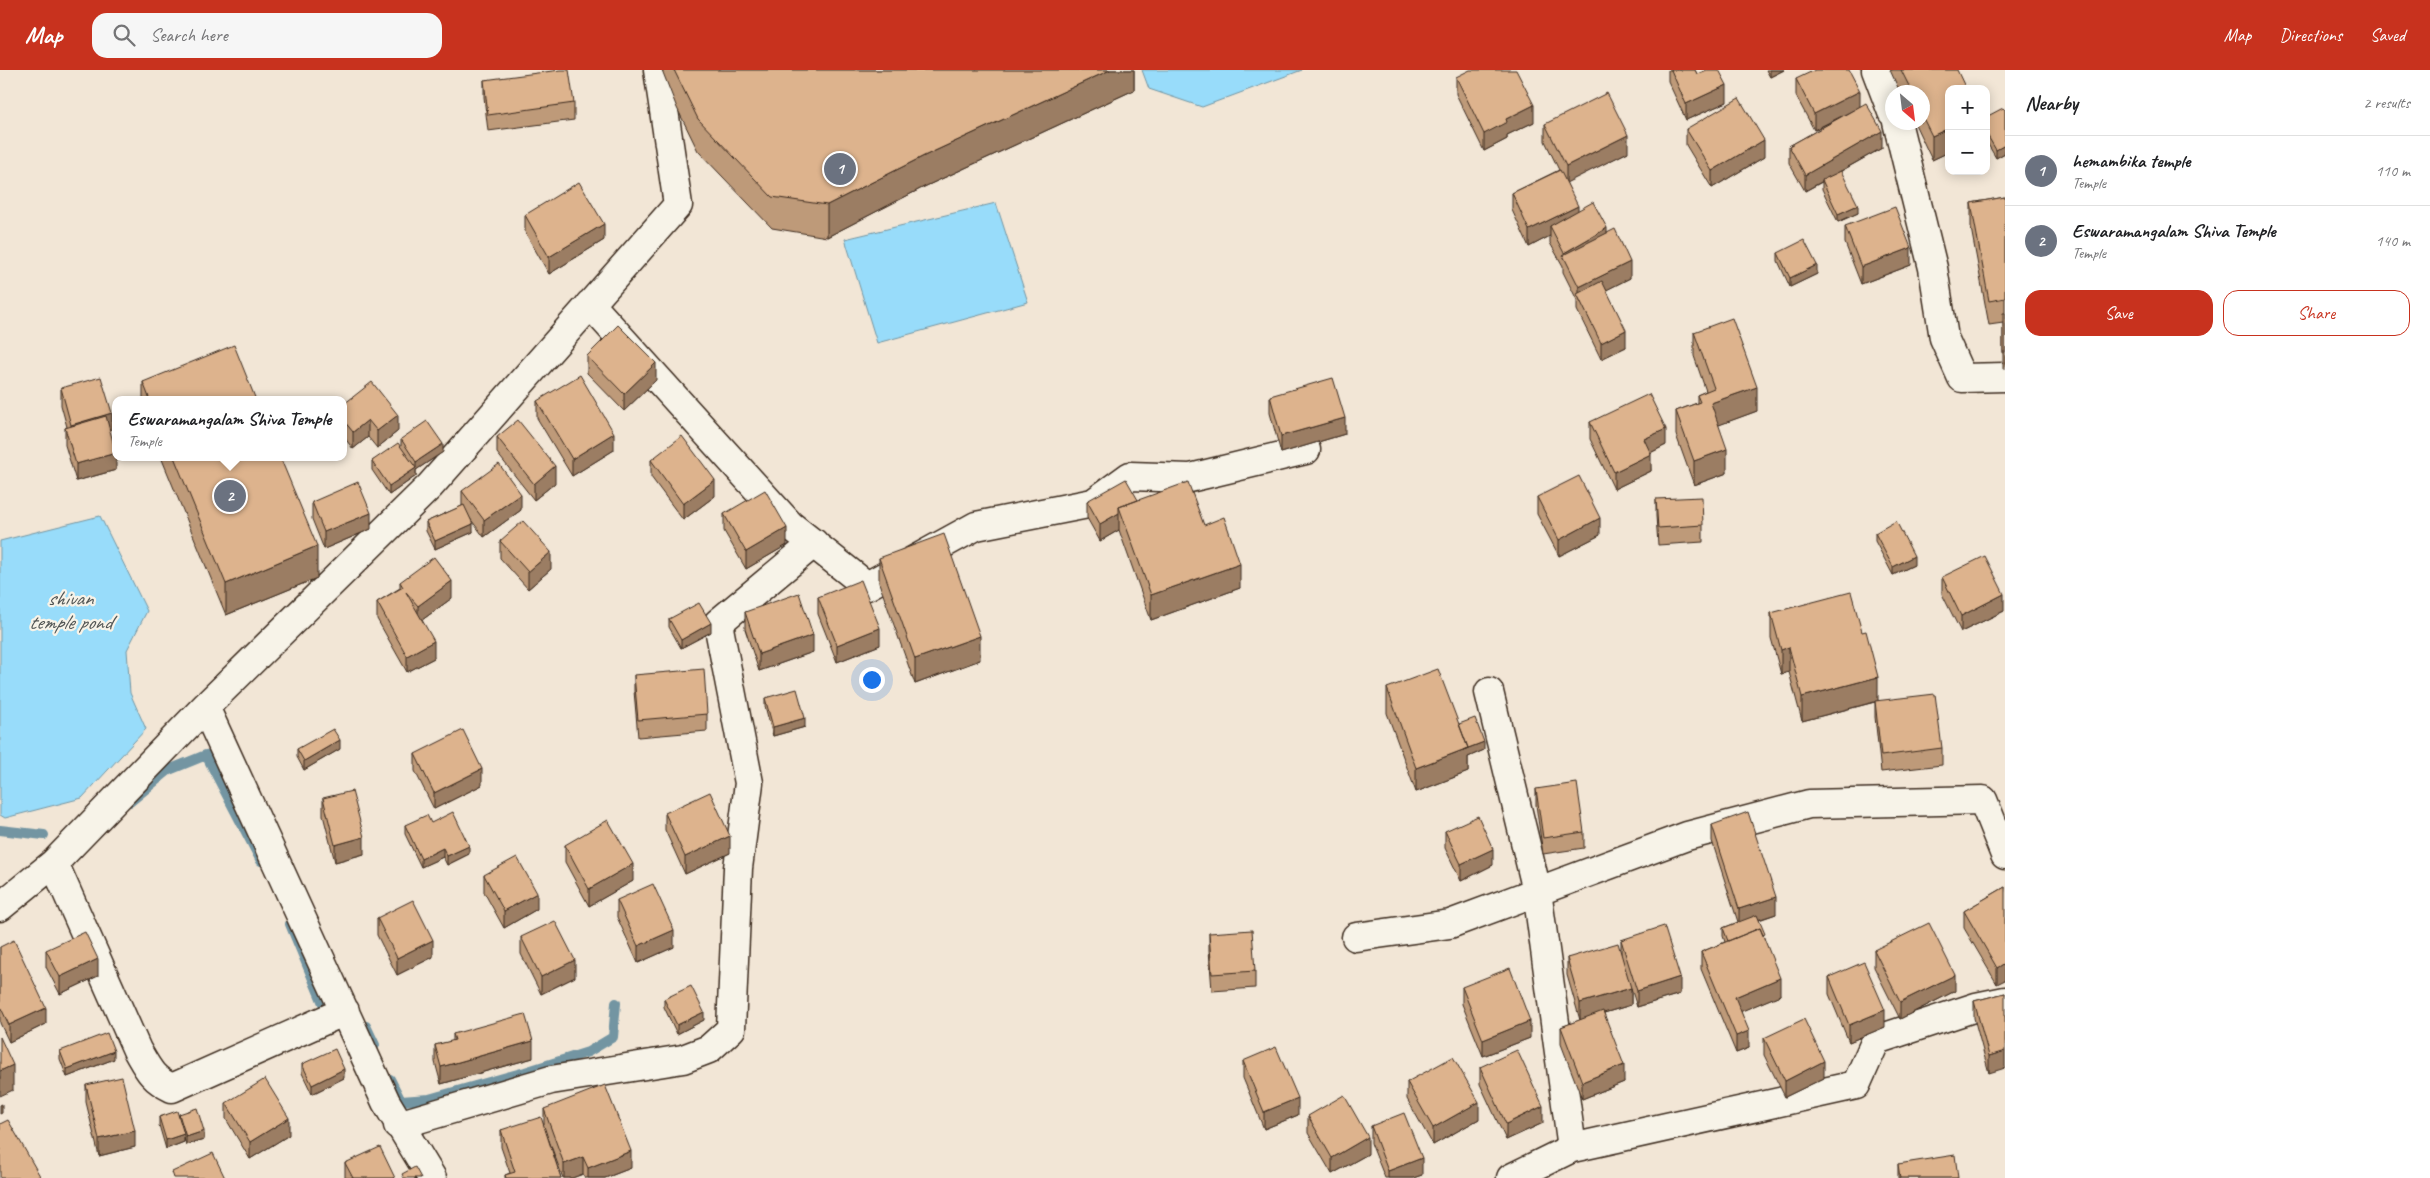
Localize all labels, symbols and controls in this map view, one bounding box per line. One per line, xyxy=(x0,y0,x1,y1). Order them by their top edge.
search box xyxy=(92,13,442,58)
text: Map xyxy=(25,20,62,50)
icon: search xyxy=(110,21,138,49)
text: Search here xyxy=(150,23,228,47)
text: Map xyxy=(2224,24,2251,46)
text: Directions xyxy=(2279,24,2342,46)
text: Saved xyxy=(2370,24,2405,46)
north arrow xyxy=(1885,85,1930,130)
map controls xyxy=(1945,85,1990,175)
button: + xyxy=(1945,85,1990,130)
text: Nearby xyxy=(2025,90,2078,116)
text: 2 results xyxy=(2363,93,2410,113)
button: − xyxy=(1945,130,1990,175)
text: hemambika temple xyxy=(2072,149,2190,173)
pin: 1 xyxy=(824,150,856,188)
text: 1 xyxy=(2037,161,2045,181)
text: 110 m xyxy=(2376,161,2410,181)
text: Temple xyxy=(2072,173,2106,193)
text: Eswaramangalam Shiva Temple xyxy=(2072,219,2276,243)
text: 2 xyxy=(2037,231,2045,251)
text: 140 m xyxy=(2376,231,2410,251)
text: Temple xyxy=(2072,243,2106,263)
button: Save xyxy=(2025,290,2213,336)
button: Share xyxy=(2223,290,2410,336)
popup xyxy=(112,396,347,461)
text: Eswaramangalam Shiva Temple xyxy=(128,407,331,431)
text: Temple xyxy=(128,431,162,451)
pin: 2 xyxy=(214,477,246,515)
water label: shivan temple pond xyxy=(28,585,118,635)
your location xyxy=(859,667,885,693)

